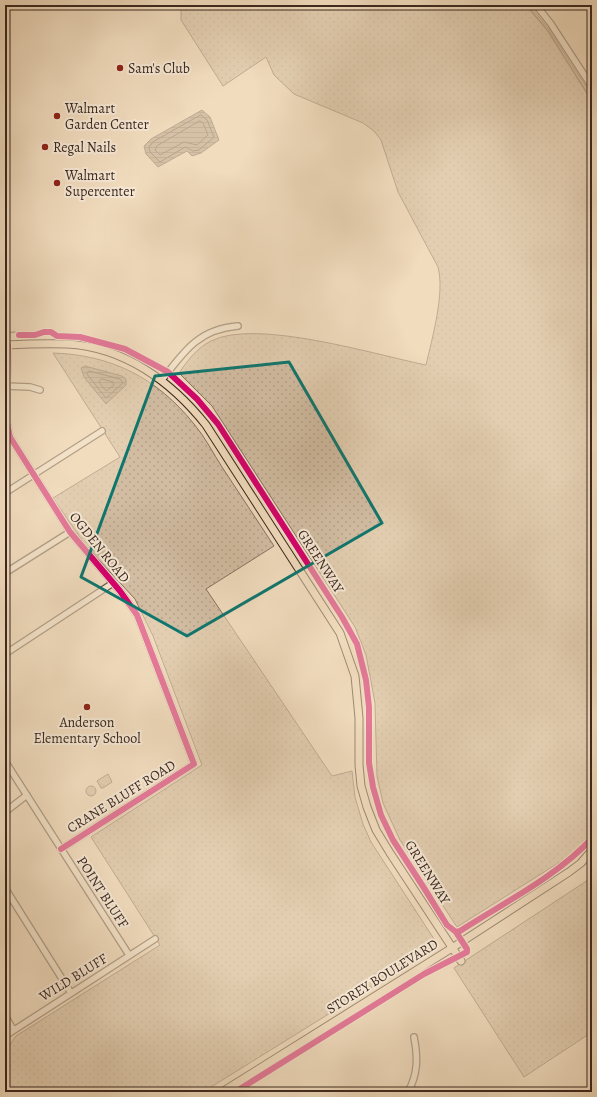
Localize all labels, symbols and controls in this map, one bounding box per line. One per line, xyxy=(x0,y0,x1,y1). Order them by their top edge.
place label: Sam's Club xyxy=(128,59,190,78)
marker: Sam's Club xyxy=(115,63,125,73)
place label: Walmart Garden Center xyxy=(64,99,149,134)
marker: Walmart Garden Center xyxy=(52,111,62,121)
place label: Regal Nails xyxy=(53,138,116,157)
marker: Regal Nails xyxy=(40,142,50,152)
place label: Walmart Supercenter xyxy=(64,166,135,201)
marker: Walmart Supercenter xyxy=(52,178,62,188)
street label: OGDEN ROAD xyxy=(65,508,134,587)
street label: GREENWAY xyxy=(293,526,348,597)
marker: Anderson Elementary School xyxy=(82,702,92,712)
place label: Anderson Elementary School xyxy=(33,713,141,748)
street label: CRANE BLUFF ROAD xyxy=(63,755,179,838)
street label: GREENWAY xyxy=(400,837,455,908)
street label: POINT BLUFF xyxy=(72,853,133,932)
street label: STOREY BOULEVARD xyxy=(323,934,442,1019)
street label: WILD BLUFF xyxy=(35,949,111,1006)

